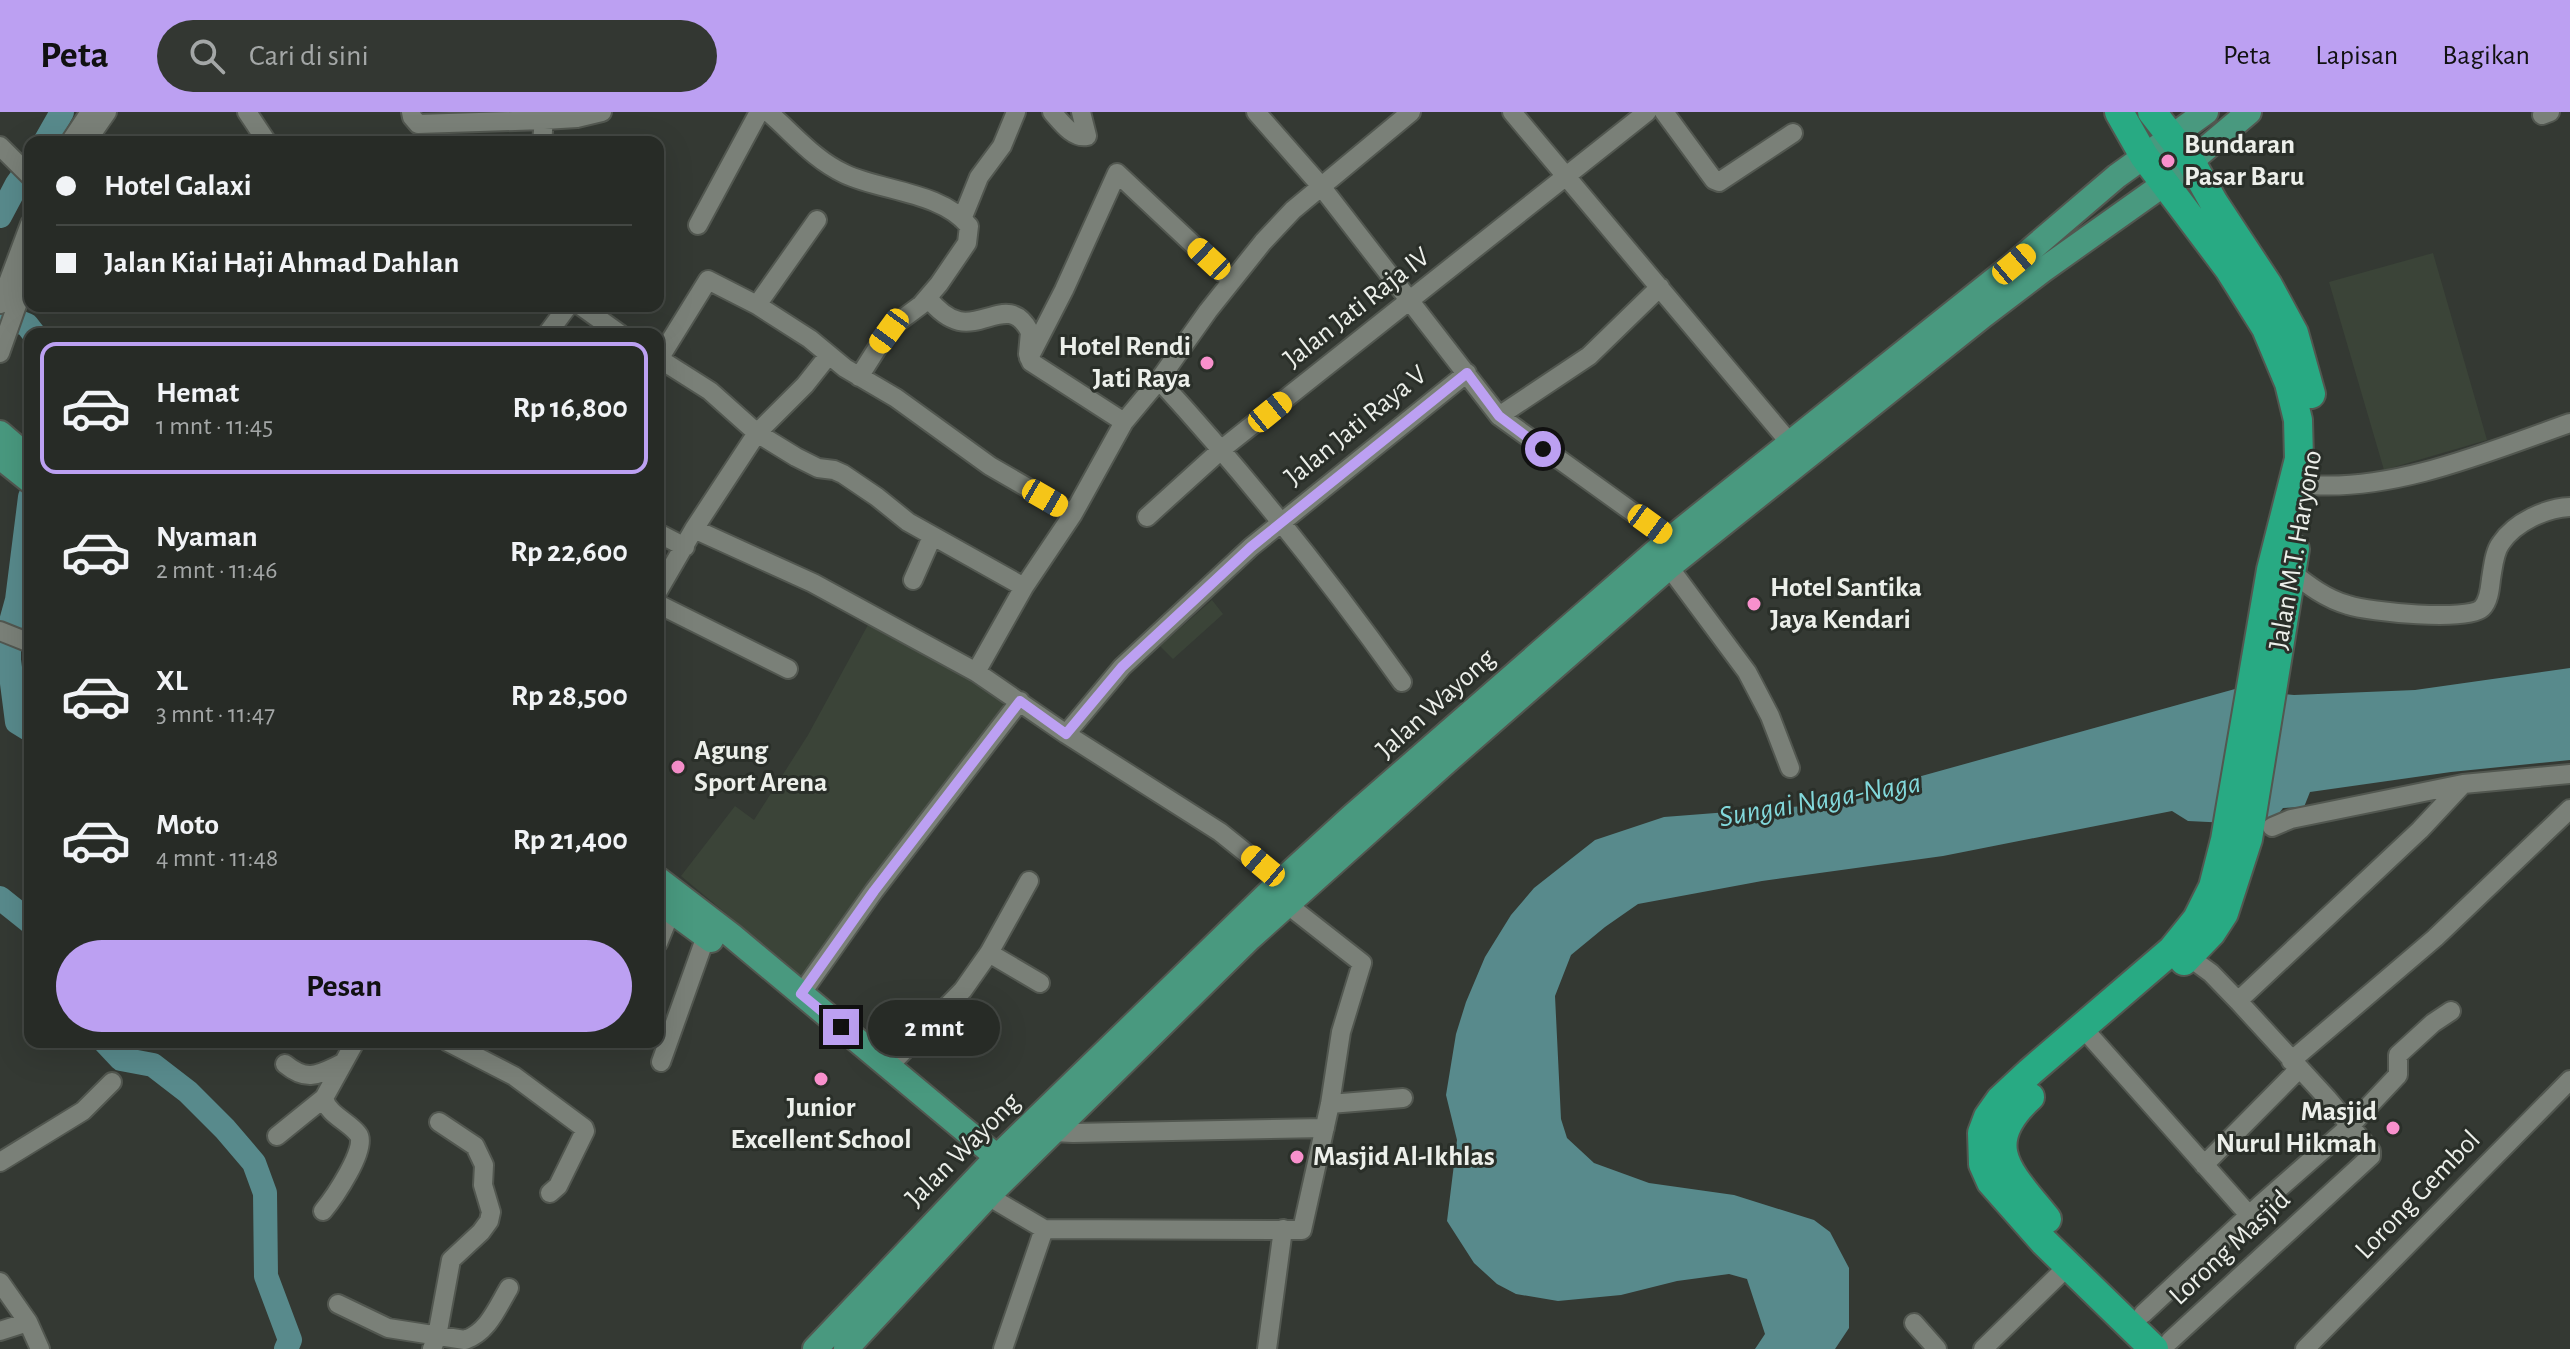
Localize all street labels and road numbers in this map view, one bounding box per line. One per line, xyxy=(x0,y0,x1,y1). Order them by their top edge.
street label: Jalan Jati Raja IV xyxy=(1279,242,1435,373)
street label: Jalan Jati Raya V xyxy=(1280,360,1432,491)
street label: Jalan M.T. Haryono xyxy=(2265,448,2327,652)
street label: Jalan Wayong xyxy=(1371,644,1501,764)
street label: Jalan Wayong xyxy=(900,1087,1026,1213)
street label: Lorong Gembol xyxy=(2350,1125,2486,1265)
street label: Lorong Masjid xyxy=(2164,1185,2296,1311)

